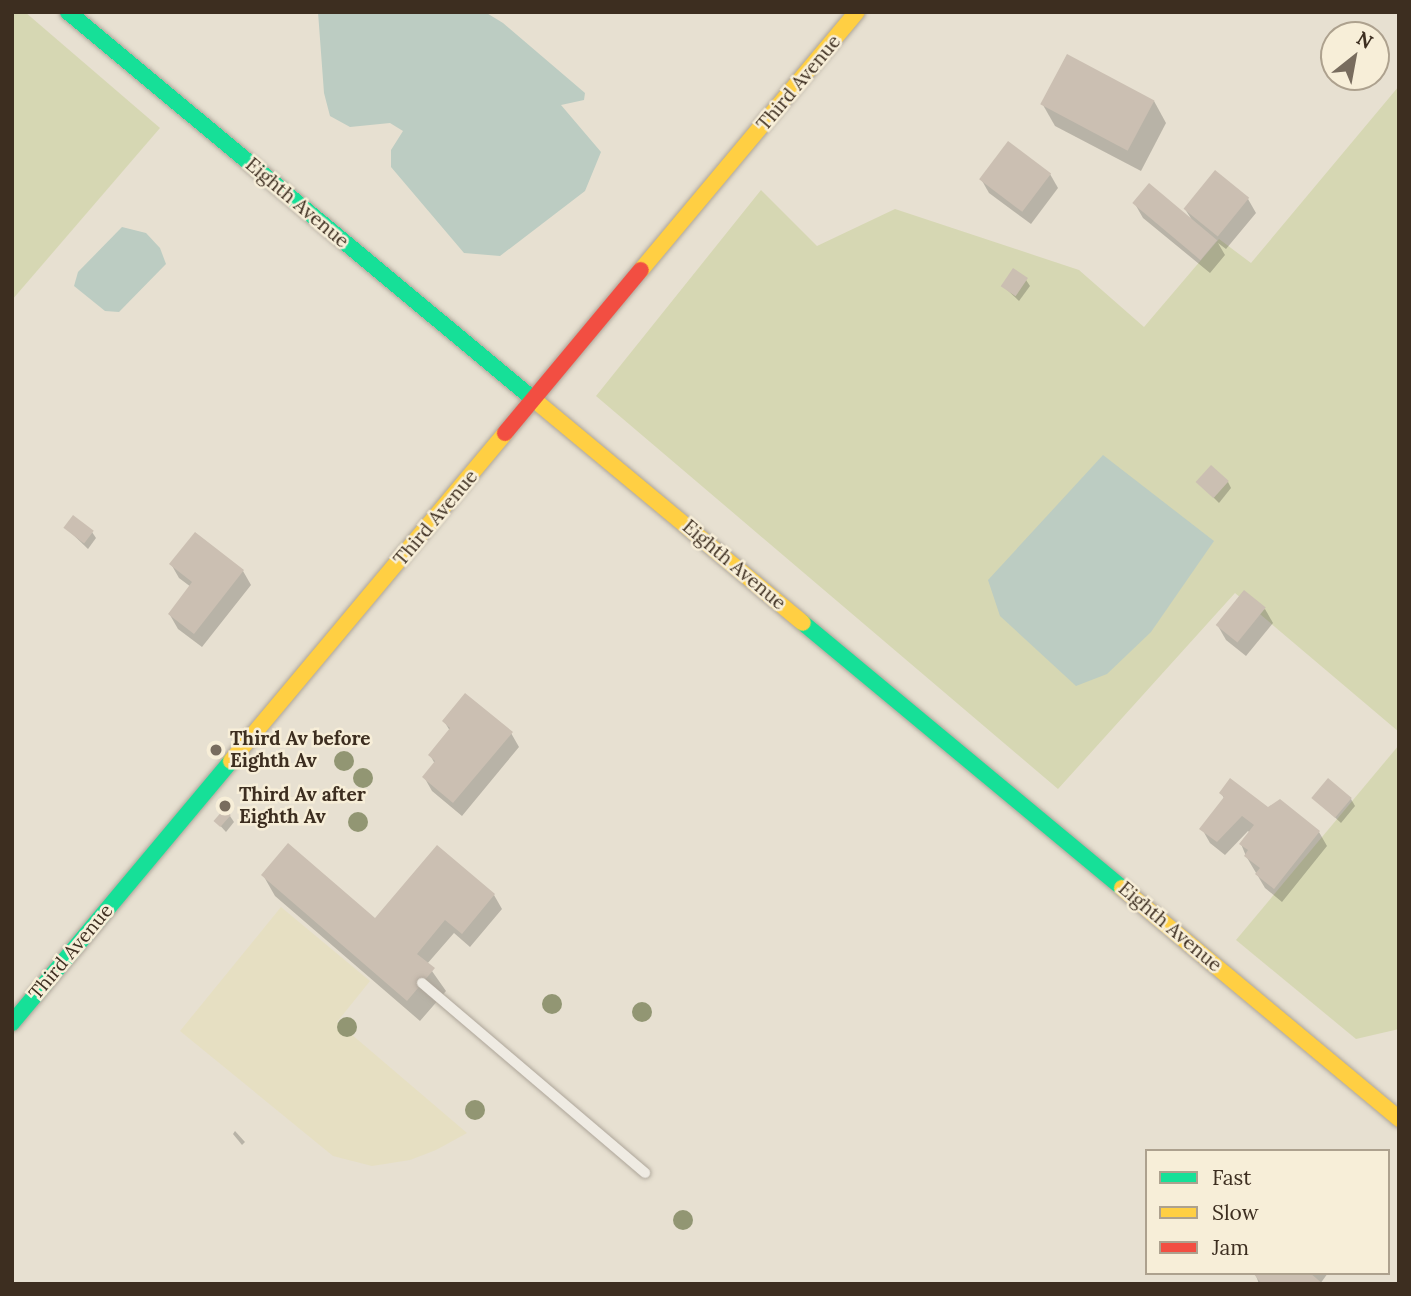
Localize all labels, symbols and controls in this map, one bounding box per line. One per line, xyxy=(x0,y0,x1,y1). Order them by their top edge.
north arrow xyxy=(1320,21,1390,91)
text: N xyxy=(1352,26,1377,54)
street label: Third Avenue xyxy=(752,31,846,135)
street label: Eighth Avenue xyxy=(241,153,353,253)
street label: Third Avenue xyxy=(389,466,483,570)
street label: Eighth Avenue xyxy=(678,515,790,615)
place label: Third Av before Eighth Av xyxy=(230,728,371,772)
marker: Third Av before Eighth Av xyxy=(208,742,224,758)
place label: Third Av after Eighth Av xyxy=(239,784,366,828)
marker: Third Av after Eighth Av xyxy=(217,798,233,814)
street label: Eighth Avenue xyxy=(1114,877,1226,977)
street label: Third Avenue xyxy=(24,900,118,1004)
legend xyxy=(1145,1149,1390,1275)
text: Fast xyxy=(1212,1164,1251,1191)
text: Slow xyxy=(1212,1199,1259,1226)
text: Jam xyxy=(1212,1234,1249,1261)

